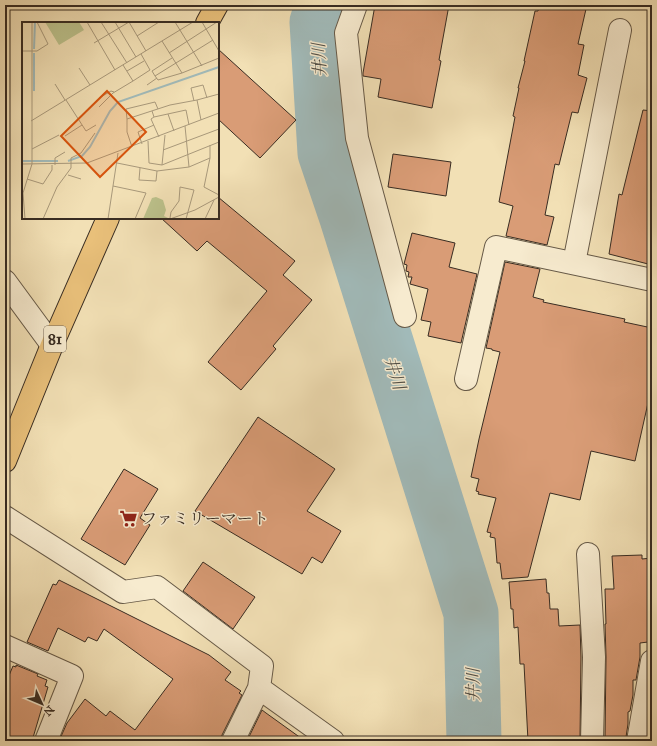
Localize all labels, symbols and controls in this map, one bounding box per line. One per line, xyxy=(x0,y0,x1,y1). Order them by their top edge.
inset map xyxy=(22,22,219,219)
water label: 井川 xyxy=(308,40,331,78)
road number: 81 xyxy=(44,326,66,352)
water label: 井川 xyxy=(379,354,410,394)
supermarket icon: ファミリーマート xyxy=(118,508,138,528)
place label: ファミリーマート xyxy=(141,509,269,528)
water label: 井川 xyxy=(463,666,484,702)
north arrow xyxy=(22,684,62,724)
text: N xyxy=(40,703,57,719)

